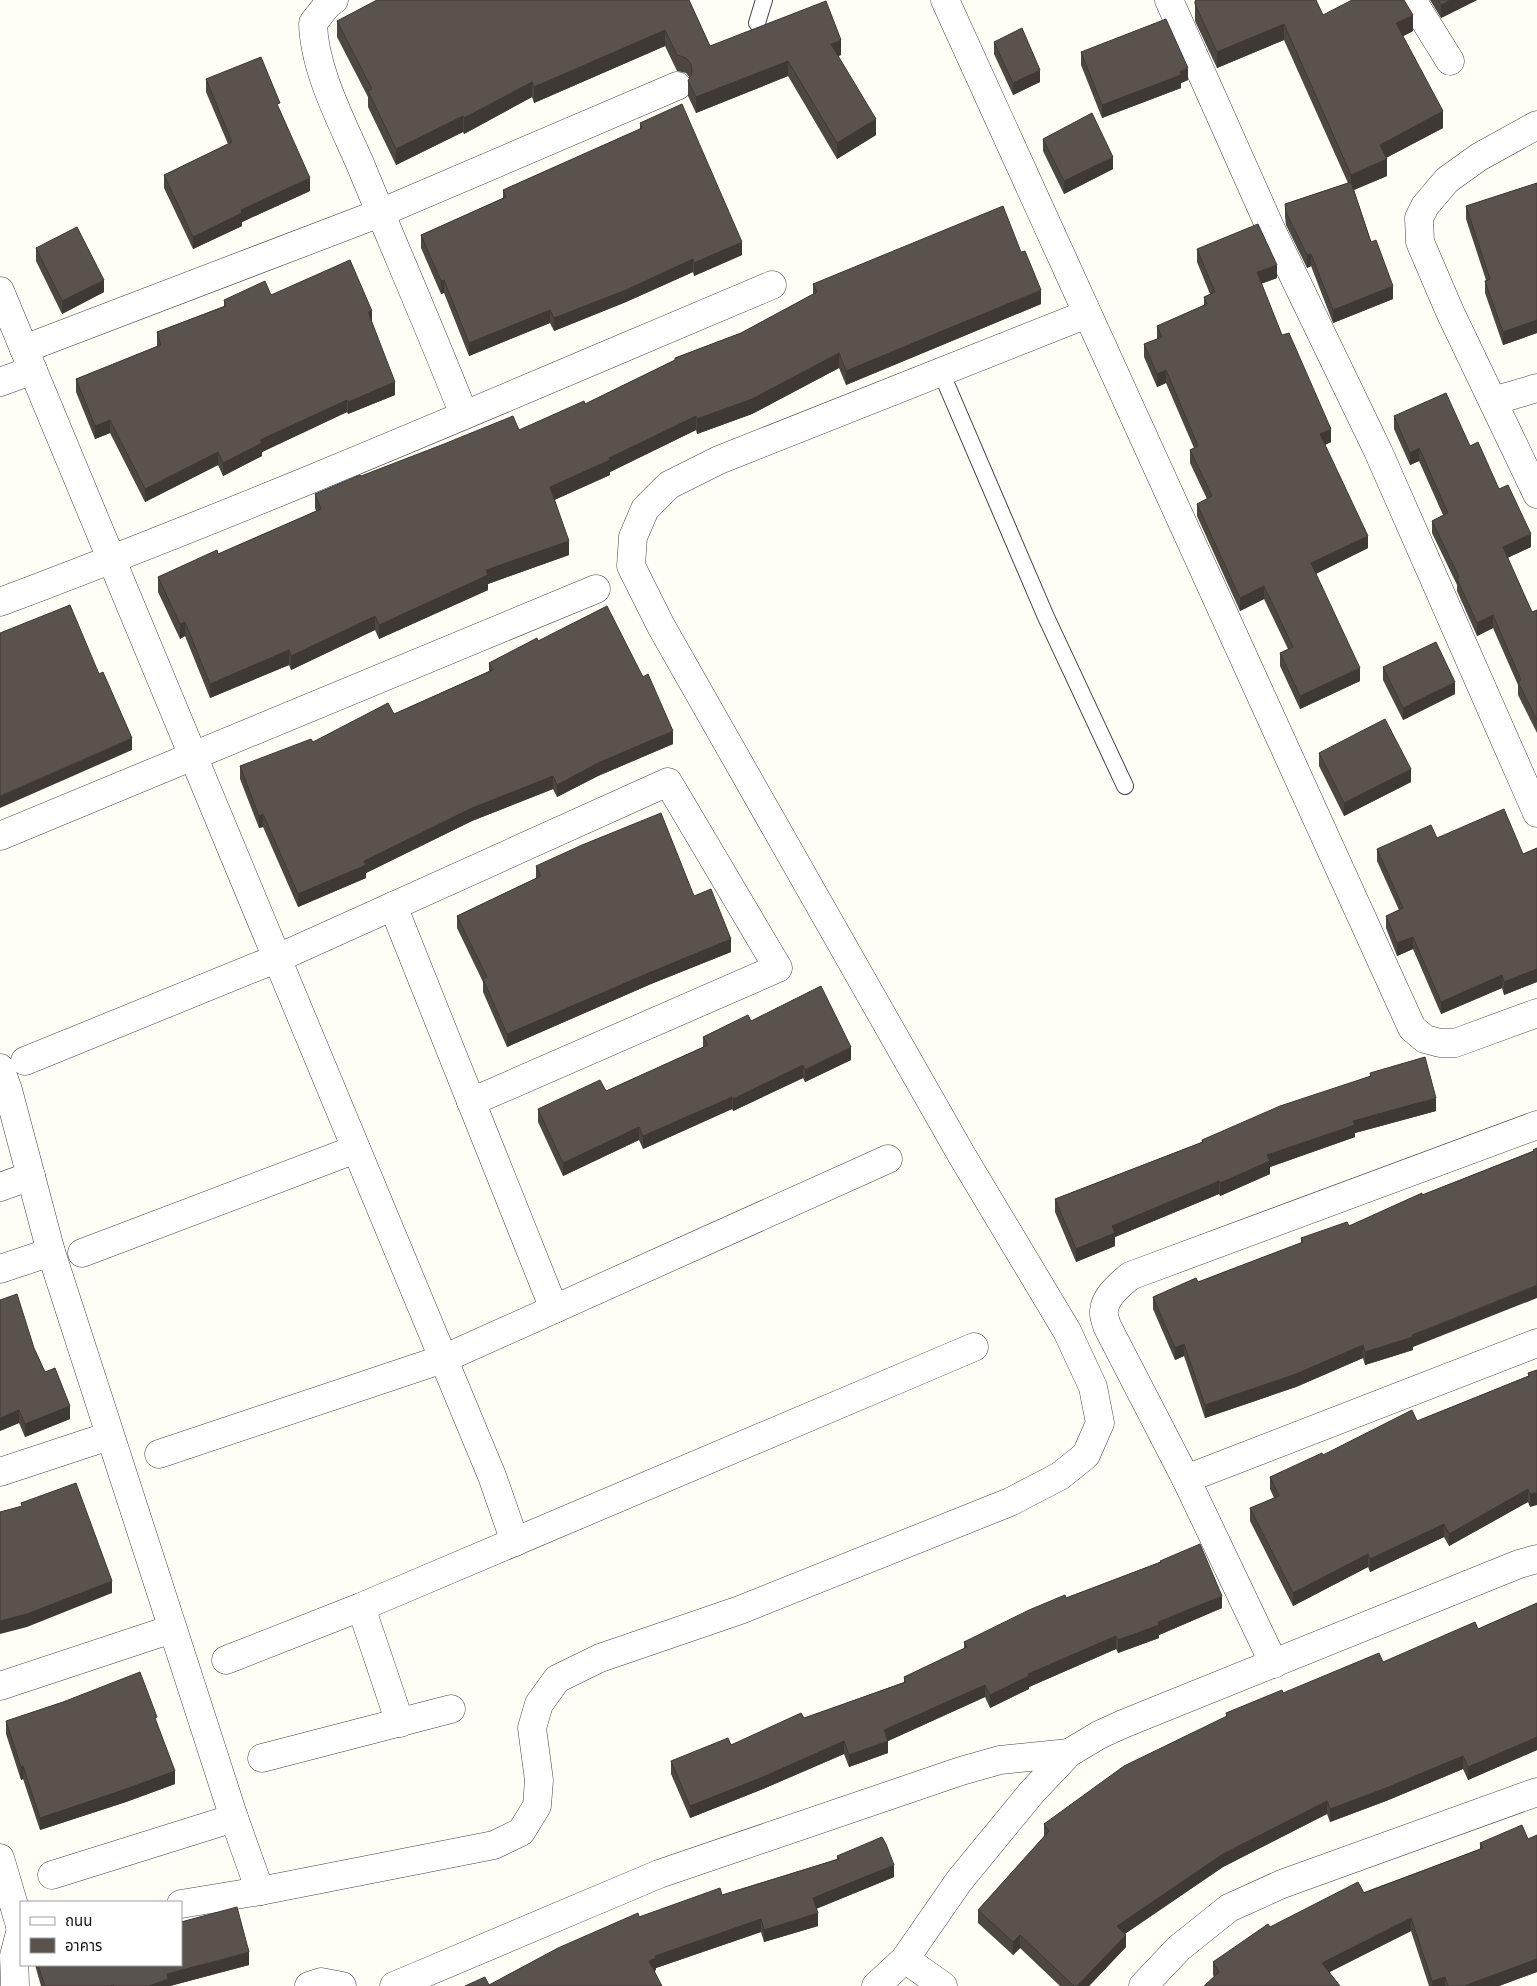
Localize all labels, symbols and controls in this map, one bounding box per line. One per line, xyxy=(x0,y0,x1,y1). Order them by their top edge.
legend xyxy=(20,1901,182,1966)
text: ถนน xyxy=(65,1911,92,1930)
text: อาคาร xyxy=(65,1936,102,1955)

